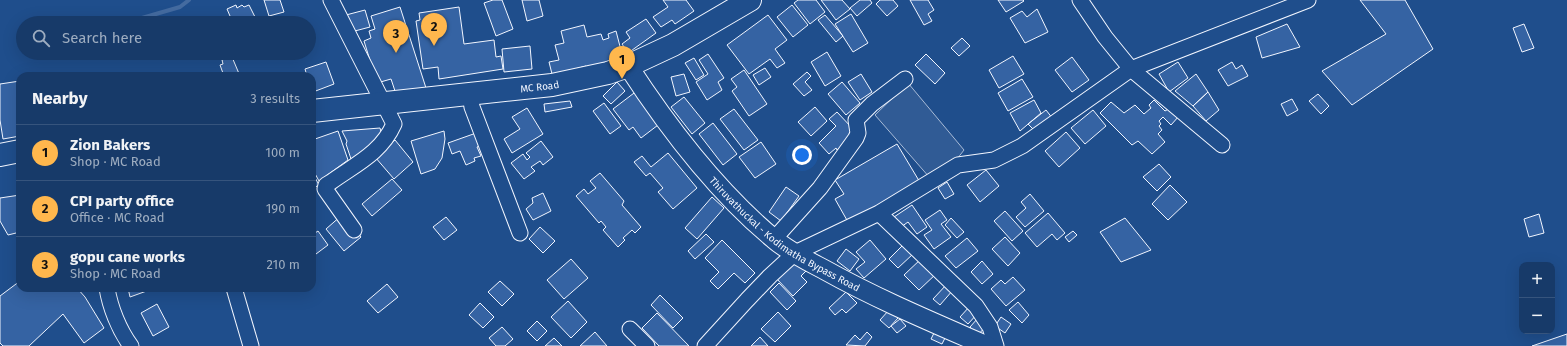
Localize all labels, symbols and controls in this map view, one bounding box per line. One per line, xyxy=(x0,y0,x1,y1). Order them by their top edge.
pin: 2 xyxy=(421,13,447,46)
search box xyxy=(16,16,316,60)
pin: 3 xyxy=(383,20,409,53)
icon: search xyxy=(30,27,52,49)
text: Search here xyxy=(62,29,142,47)
pin: 1 xyxy=(609,46,635,79)
street label: MC Road xyxy=(520,79,560,95)
text: Nearby xyxy=(32,88,87,109)
text: 3 results xyxy=(250,91,300,106)
text: Zion Bakers xyxy=(70,136,150,154)
text: 1 xyxy=(42,145,48,160)
text: 100 m xyxy=(265,145,300,160)
your location xyxy=(792,145,812,165)
text: Shop · MC Road xyxy=(70,154,161,169)
street label: Thiruvathuckal - Kodimatha Bypass Road xyxy=(706,175,862,294)
text: CPI party office xyxy=(70,192,174,210)
text: 2 xyxy=(42,201,48,216)
text: 190 m xyxy=(266,201,300,216)
text: Office · MC Road xyxy=(70,210,165,225)
text: gopu cane works xyxy=(70,248,185,266)
text: 3 xyxy=(42,257,48,272)
text: 210 m xyxy=(266,257,300,272)
map controls xyxy=(1519,262,1555,334)
button: + xyxy=(1519,262,1555,298)
text: Shop · MC Road xyxy=(70,266,161,281)
button: − xyxy=(1519,298,1555,334)

